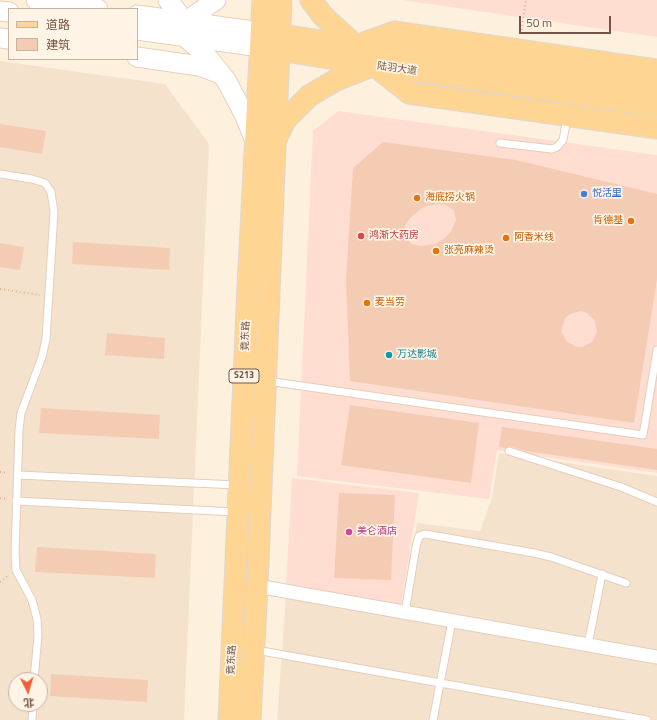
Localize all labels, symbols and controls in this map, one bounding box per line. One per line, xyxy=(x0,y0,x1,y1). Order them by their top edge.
legend xyxy=(8,8,138,60)
scale bar xyxy=(521,8,613,34)
text: 50 m xyxy=(526,13,552,32)
text: 道路 xyxy=(46,15,70,34)
text: 建筑 xyxy=(46,35,70,54)
street label: 陆羽大道 xyxy=(376,60,418,78)
place label: 悦活里 xyxy=(592,188,622,200)
marker: 悦活里 xyxy=(579,189,589,199)
place label: 海底捞火锅 xyxy=(425,192,475,204)
marker: 海底捞火锅 xyxy=(412,193,422,203)
place label: 肯德基 xyxy=(593,215,623,227)
marker: 肯德基 xyxy=(626,216,636,226)
place label: 鸿渐大药房 xyxy=(369,230,419,242)
marker: 鸿渐大药房 xyxy=(356,231,366,241)
place label: 阿香米线 xyxy=(514,232,554,244)
marker: 阿香米线 xyxy=(501,233,511,243)
place label: 张亮麻辣烫 xyxy=(444,245,494,257)
marker: 张亮麻辣烫 xyxy=(431,246,441,256)
place label: 麦当劳 xyxy=(375,297,405,309)
marker: 麦当劳 xyxy=(362,298,372,308)
street label: 竟东路 xyxy=(239,321,253,351)
place label: 万达影城 xyxy=(397,349,437,361)
marker: 万达影城 xyxy=(384,350,394,360)
road number: S213 xyxy=(229,369,259,383)
place label: 美仑酒店 xyxy=(357,526,397,538)
marker: 美仑酒店 xyxy=(344,527,354,537)
street label: 竟东路 xyxy=(225,645,239,675)
north arrow xyxy=(8,672,48,712)
text: 北 xyxy=(23,695,35,711)

